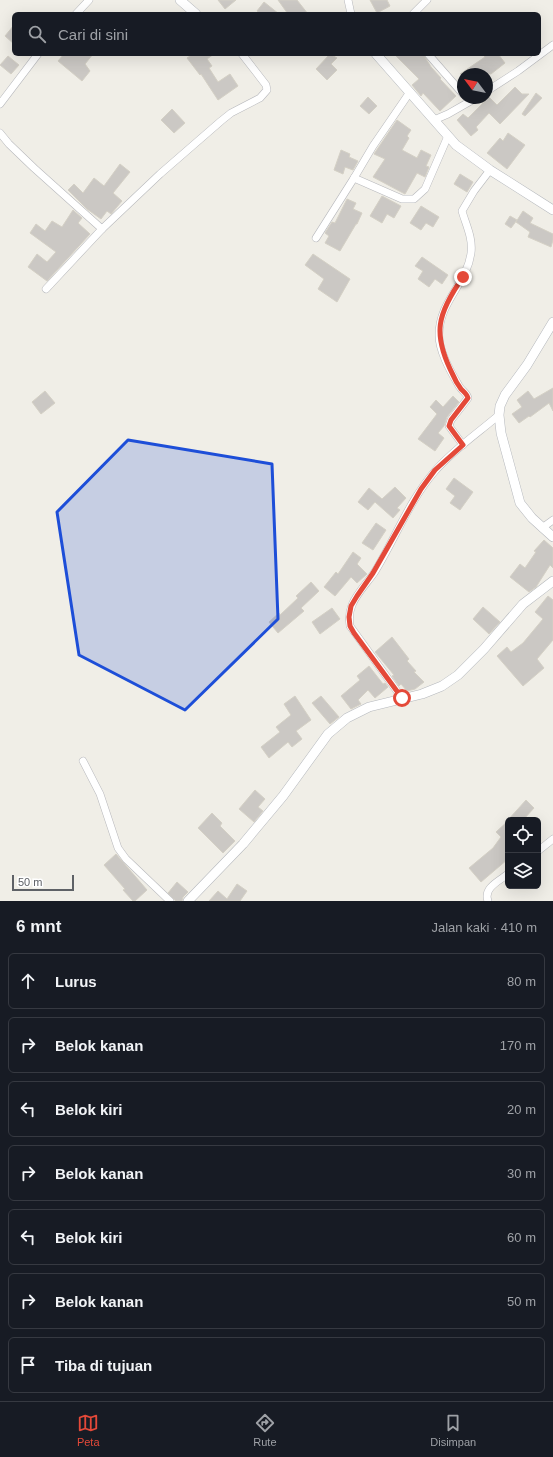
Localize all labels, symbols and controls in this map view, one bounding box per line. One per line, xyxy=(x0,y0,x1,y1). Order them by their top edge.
search box xyxy=(12,12,541,56)
icon: search xyxy=(26,23,48,45)
text: Cari di sini xyxy=(58,26,128,43)
north arrow xyxy=(457,68,493,104)
route end xyxy=(454,268,472,286)
route start xyxy=(393,689,411,707)
map controls xyxy=(505,817,541,889)
button: locate xyxy=(505,817,541,853)
button: layers xyxy=(505,853,541,889)
scale bar xyxy=(12,873,74,892)
text: 50 m xyxy=(18,876,42,888)
text: 6 mnt xyxy=(16,917,61,936)
text: Jalan kaki · 410 m xyxy=(432,920,537,935)
icon: ahead xyxy=(17,970,39,992)
text: Lurus xyxy=(55,973,97,990)
text: 80 m xyxy=(507,974,536,989)
icon: right xyxy=(17,1034,39,1056)
text: Belok kanan xyxy=(55,1037,143,1054)
text: 170 m xyxy=(500,1038,536,1053)
icon: left xyxy=(17,1098,39,1120)
text: Belok kiri xyxy=(55,1101,123,1118)
text: 20 m xyxy=(507,1102,536,1117)
icon: right xyxy=(17,1162,39,1184)
text: Belok kanan xyxy=(55,1165,143,1182)
text: 30 m xyxy=(507,1166,536,1181)
icon: left xyxy=(17,1226,39,1248)
text: Belok kiri xyxy=(55,1229,123,1246)
text: 60 m xyxy=(507,1230,536,1245)
icon: right xyxy=(17,1290,39,1312)
text: Belok kanan xyxy=(55,1293,143,1310)
text: 50 m xyxy=(507,1294,536,1309)
icon: arrive xyxy=(17,1354,39,1376)
text: Tiba di tujuan xyxy=(55,1357,152,1374)
tab: Peta xyxy=(77,1412,100,1448)
tab: Rute xyxy=(253,1412,277,1448)
tab: Disimpan xyxy=(430,1412,476,1448)

